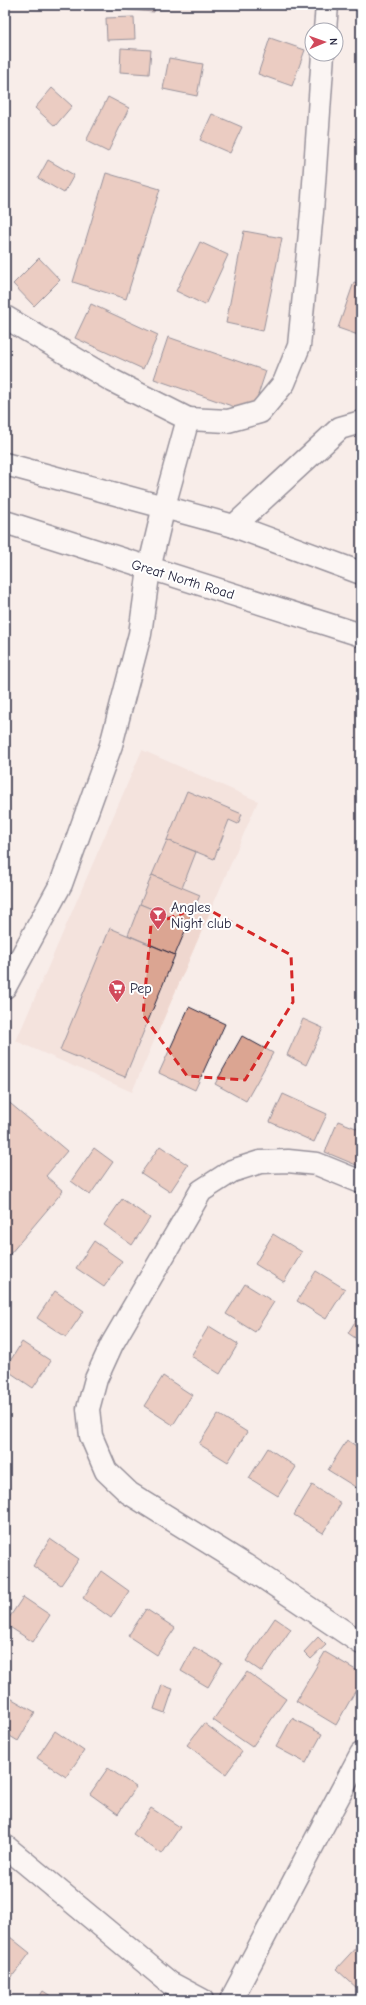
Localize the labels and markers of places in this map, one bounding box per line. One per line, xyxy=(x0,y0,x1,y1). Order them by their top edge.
place label: Angles Night club xyxy=(171,899,231,932)
bar icon: Angles Night club xyxy=(148,905,168,930)
supermarket icon: Pep xyxy=(107,978,127,1003)
place label: Pep xyxy=(130,980,152,997)

